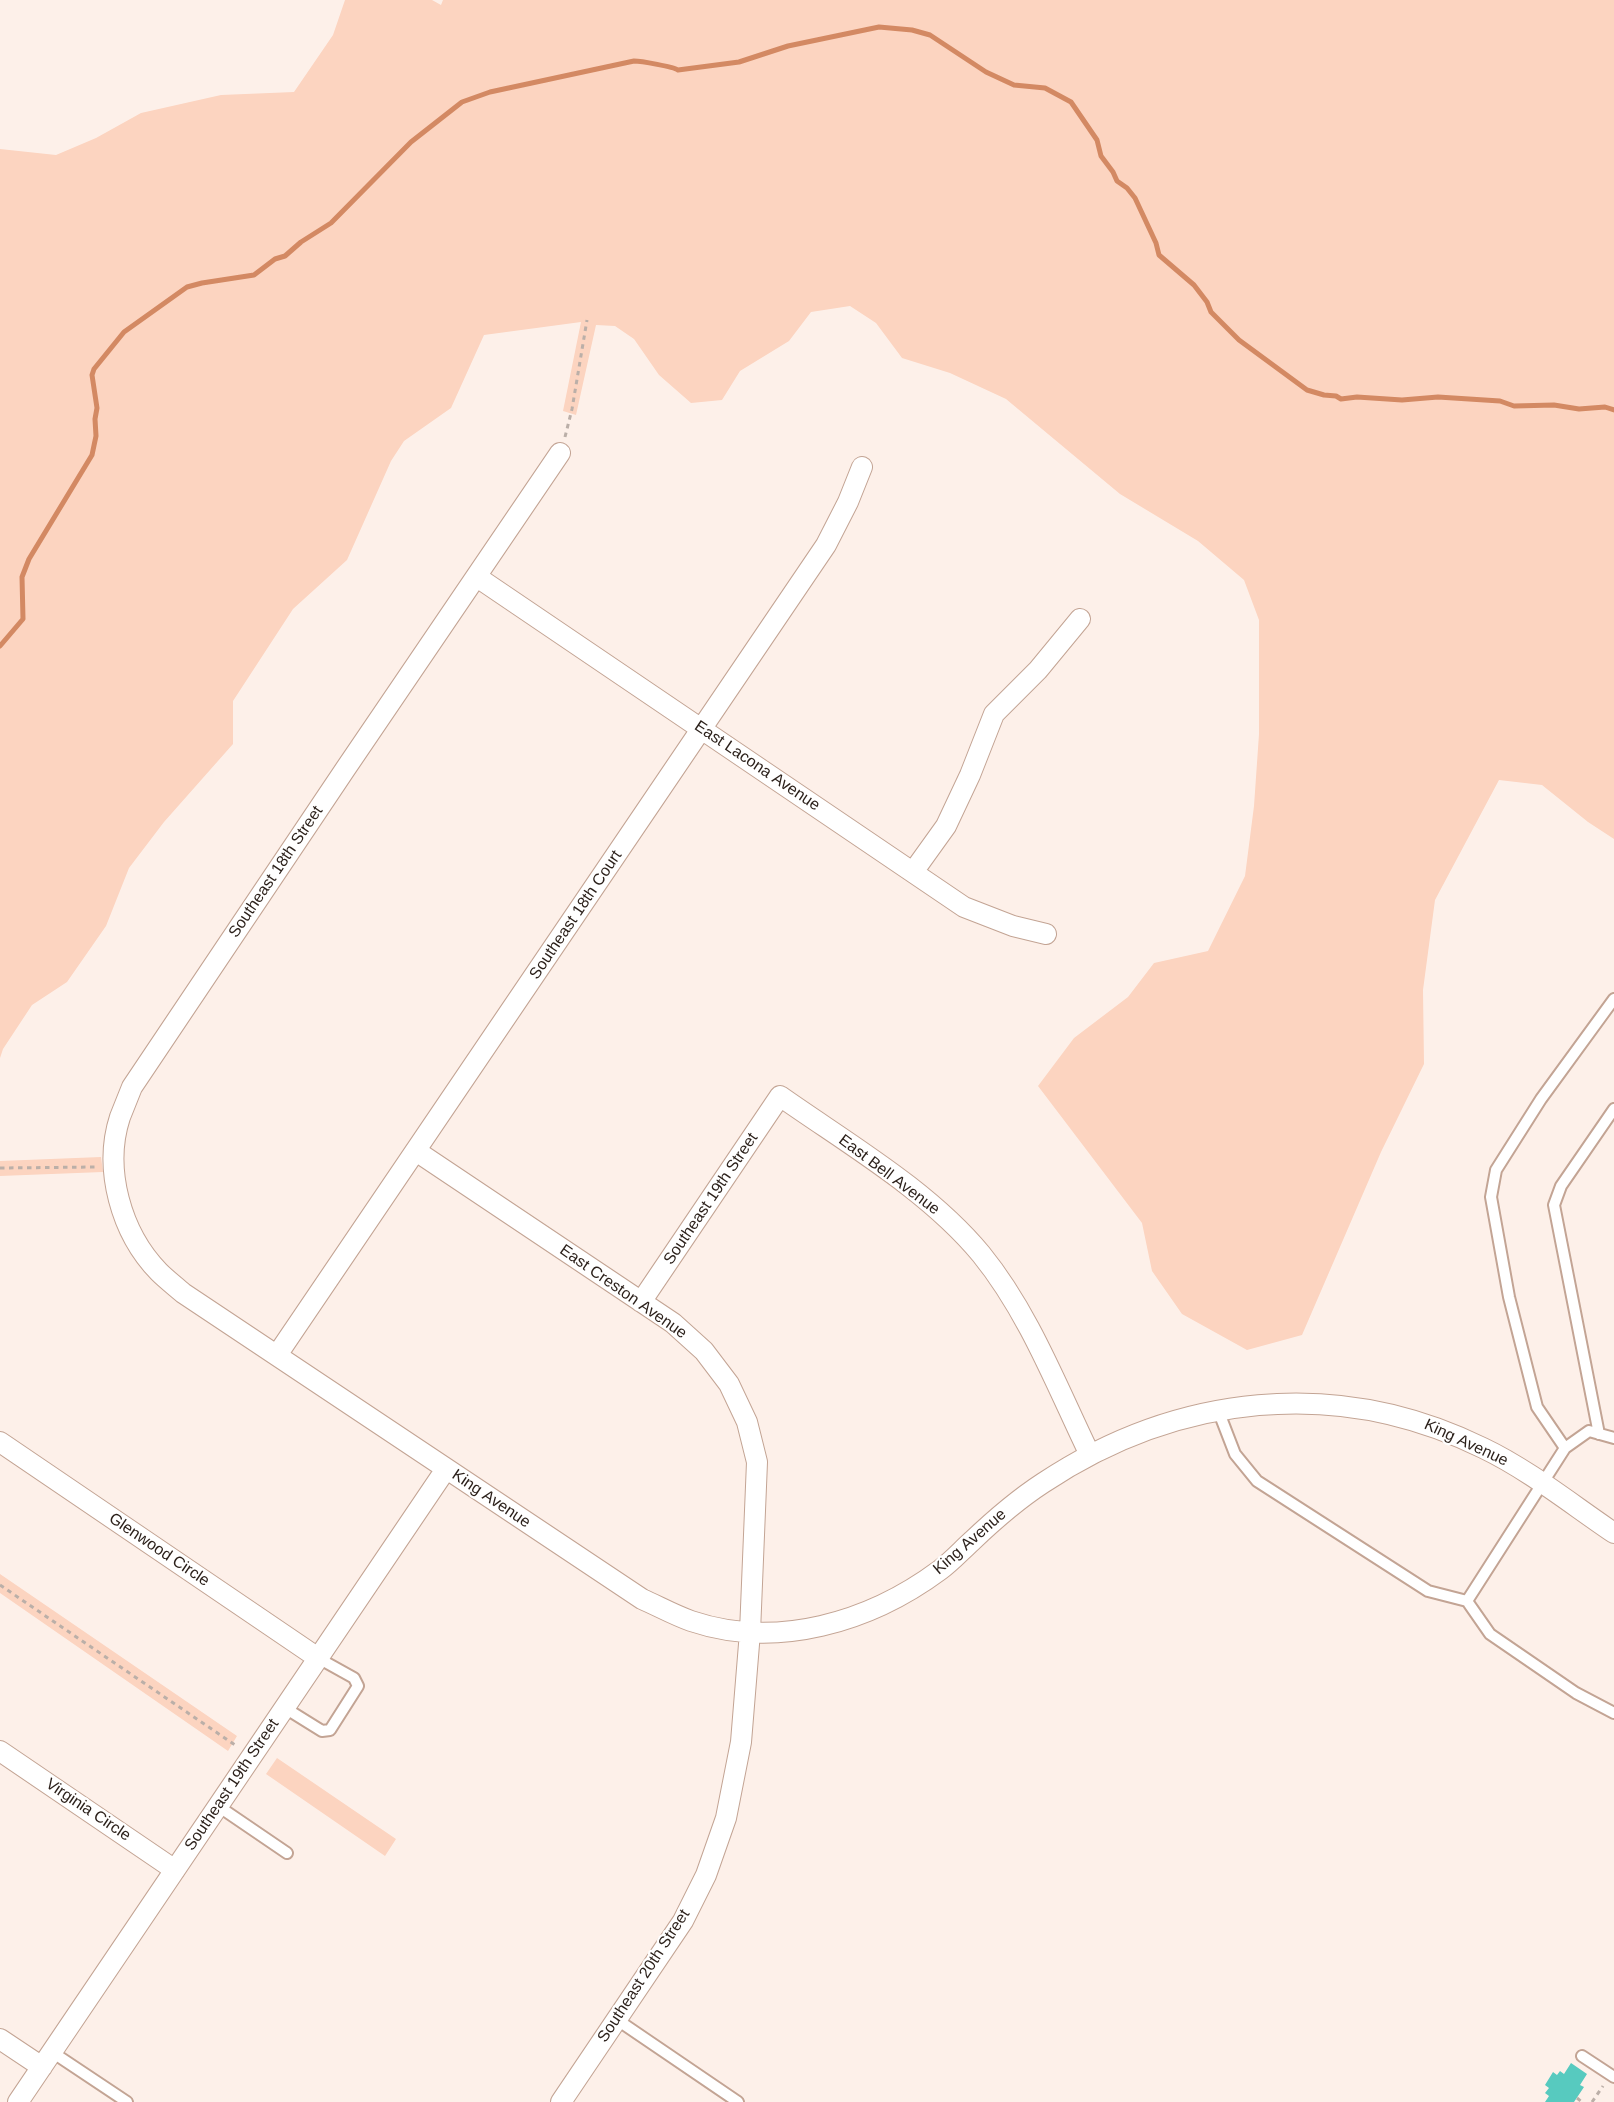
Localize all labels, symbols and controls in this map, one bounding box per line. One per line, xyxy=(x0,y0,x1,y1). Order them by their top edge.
street label: East Lacona Avenue xyxy=(691,717,823,815)
street label: Southeast 18th Street xyxy=(225,802,327,942)
street label: Southeast 18th Court xyxy=(526,847,626,983)
street label: Southeast 19th Street xyxy=(660,1129,762,1269)
street label: East Bell Avenue xyxy=(835,1131,943,1219)
street label: East Creston Avenue xyxy=(556,1241,690,1343)
street label: King Avenue xyxy=(1421,1415,1511,1471)
street label: King Avenue xyxy=(448,1466,534,1532)
street label: King Avenue xyxy=(930,1505,1010,1579)
street label: Glenwood Circle xyxy=(105,1509,213,1591)
street label: Southeast 19th Street xyxy=(181,1715,283,1855)
street label: Virginia Circle xyxy=(42,1775,134,1845)
street label: Southeast 20th Street xyxy=(594,1906,694,2046)

